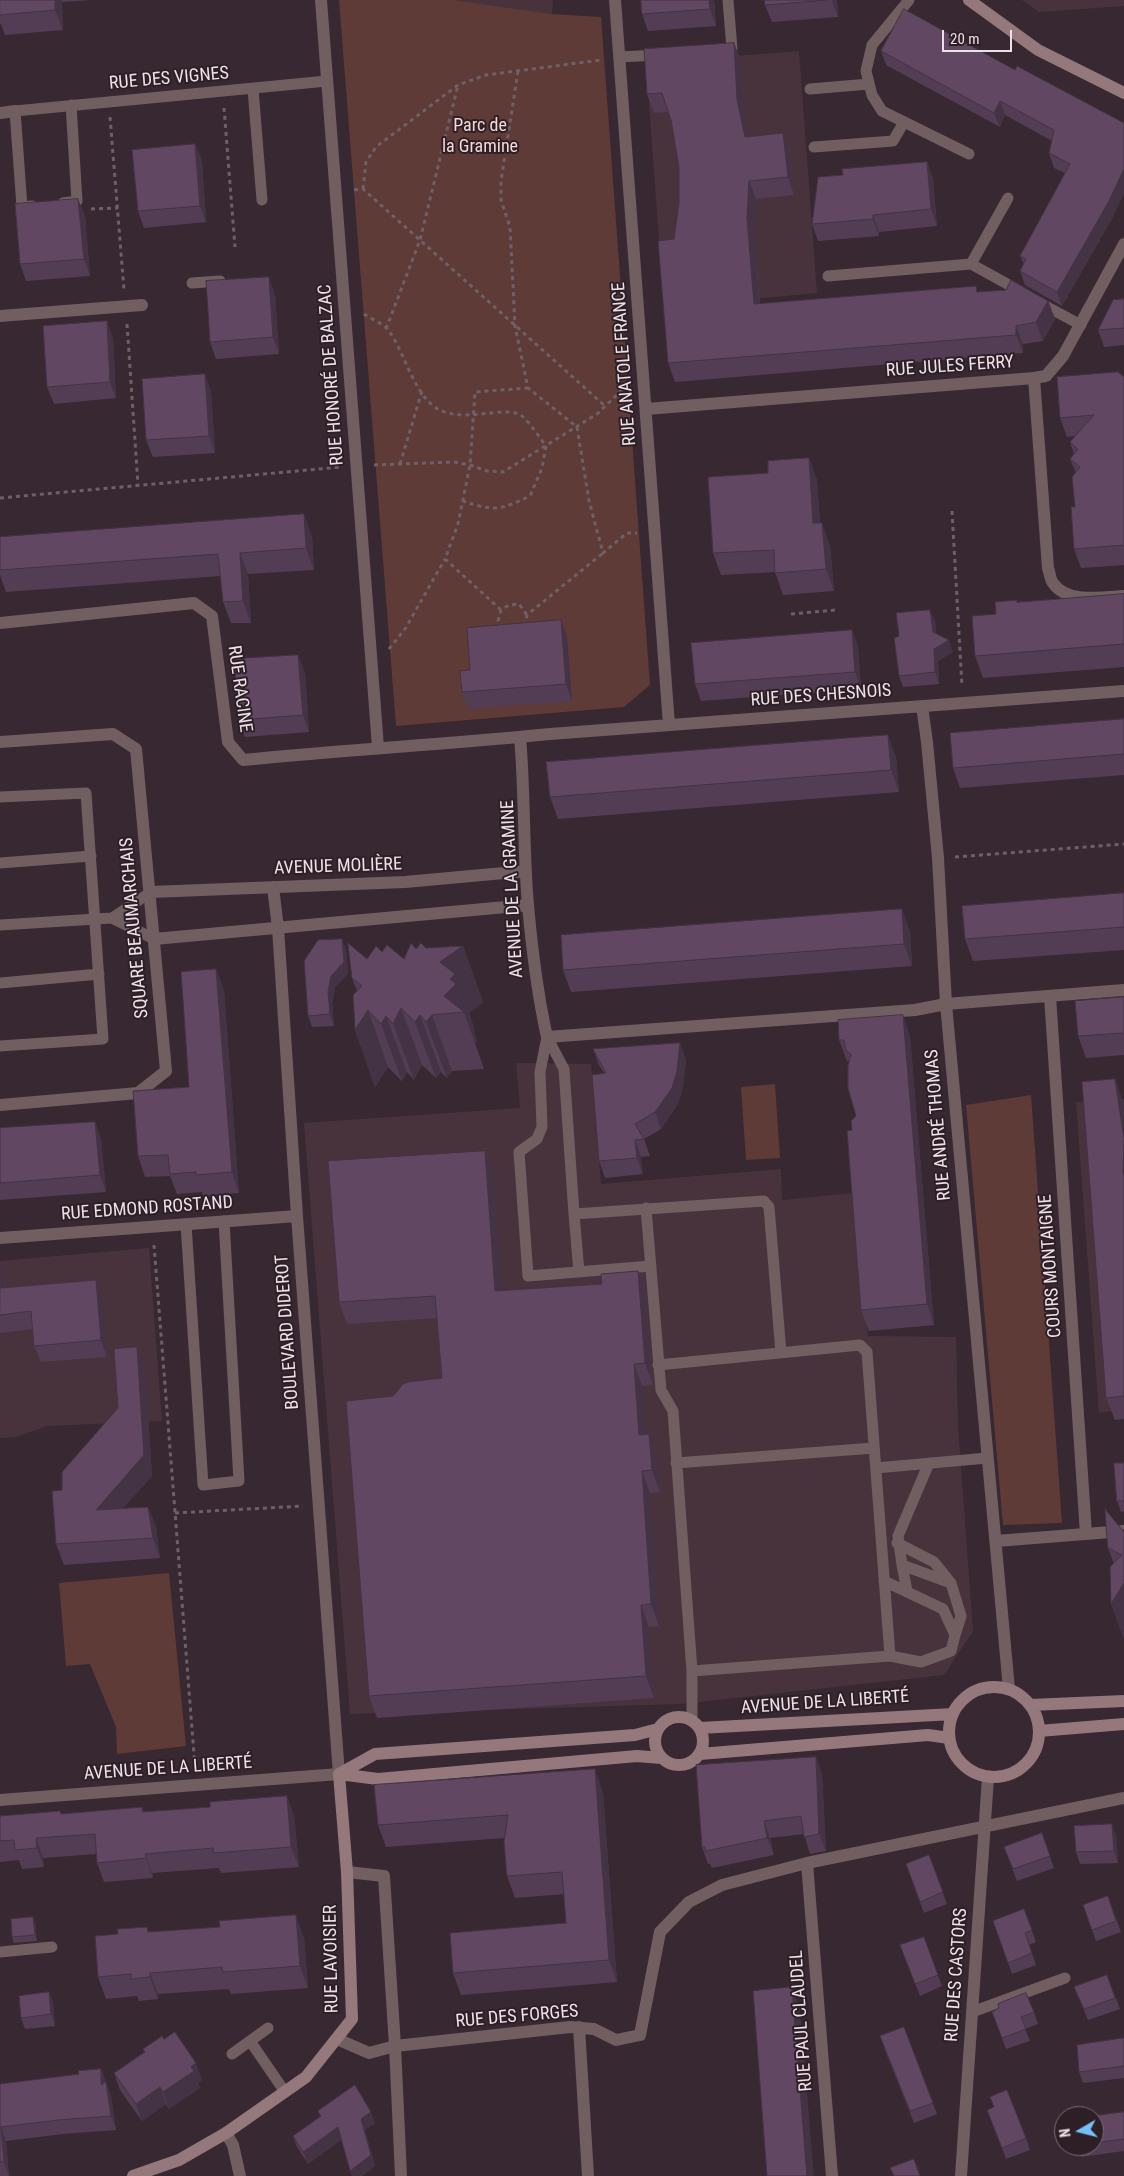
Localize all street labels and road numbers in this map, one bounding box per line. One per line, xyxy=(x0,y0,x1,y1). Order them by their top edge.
street label: RUE DES VIGNES xyxy=(108,63,230,95)
street label: RUE ANATOLE FRANCE xyxy=(609,281,641,447)
street label: RUE HONORÉ DE BALZAC xyxy=(315,284,349,466)
street label: RUE JULES FERRY xyxy=(885,352,1015,382)
street label: RUE RACINE xyxy=(222,644,256,734)
street label: RUE DES CHESNOIS xyxy=(750,680,892,712)
street label: AVENUE DE LA GRAMINE xyxy=(498,799,528,979)
street label: SQUARE BEAUMARCHAIS xyxy=(116,837,154,1019)
street label: AVENUE MOLIÈRE xyxy=(274,854,402,880)
street label: RUE ANDRÉ THOMAS xyxy=(922,1048,956,1202)
street label: RUE EDMOND ROSTAND xyxy=(60,1192,234,1226)
street label: COURS MONTAIGNE xyxy=(1035,1194,1067,1338)
street label: BOULEVARD DIDEROT xyxy=(272,1254,304,1410)
street label: AVENUE DE LA LIBERTÉ xyxy=(740,1686,910,1720)
street label: AVENUE DE LA LIBERTÉ xyxy=(83,1752,253,1786)
street label: RUE LAVOISIER xyxy=(320,1904,344,2014)
street label: RUE DES CASTORS xyxy=(942,1907,972,2043)
street label: RUE PAUL CLAUDEL xyxy=(786,1950,818,2092)
street label: RUE DES FORGES xyxy=(455,2001,579,2033)

